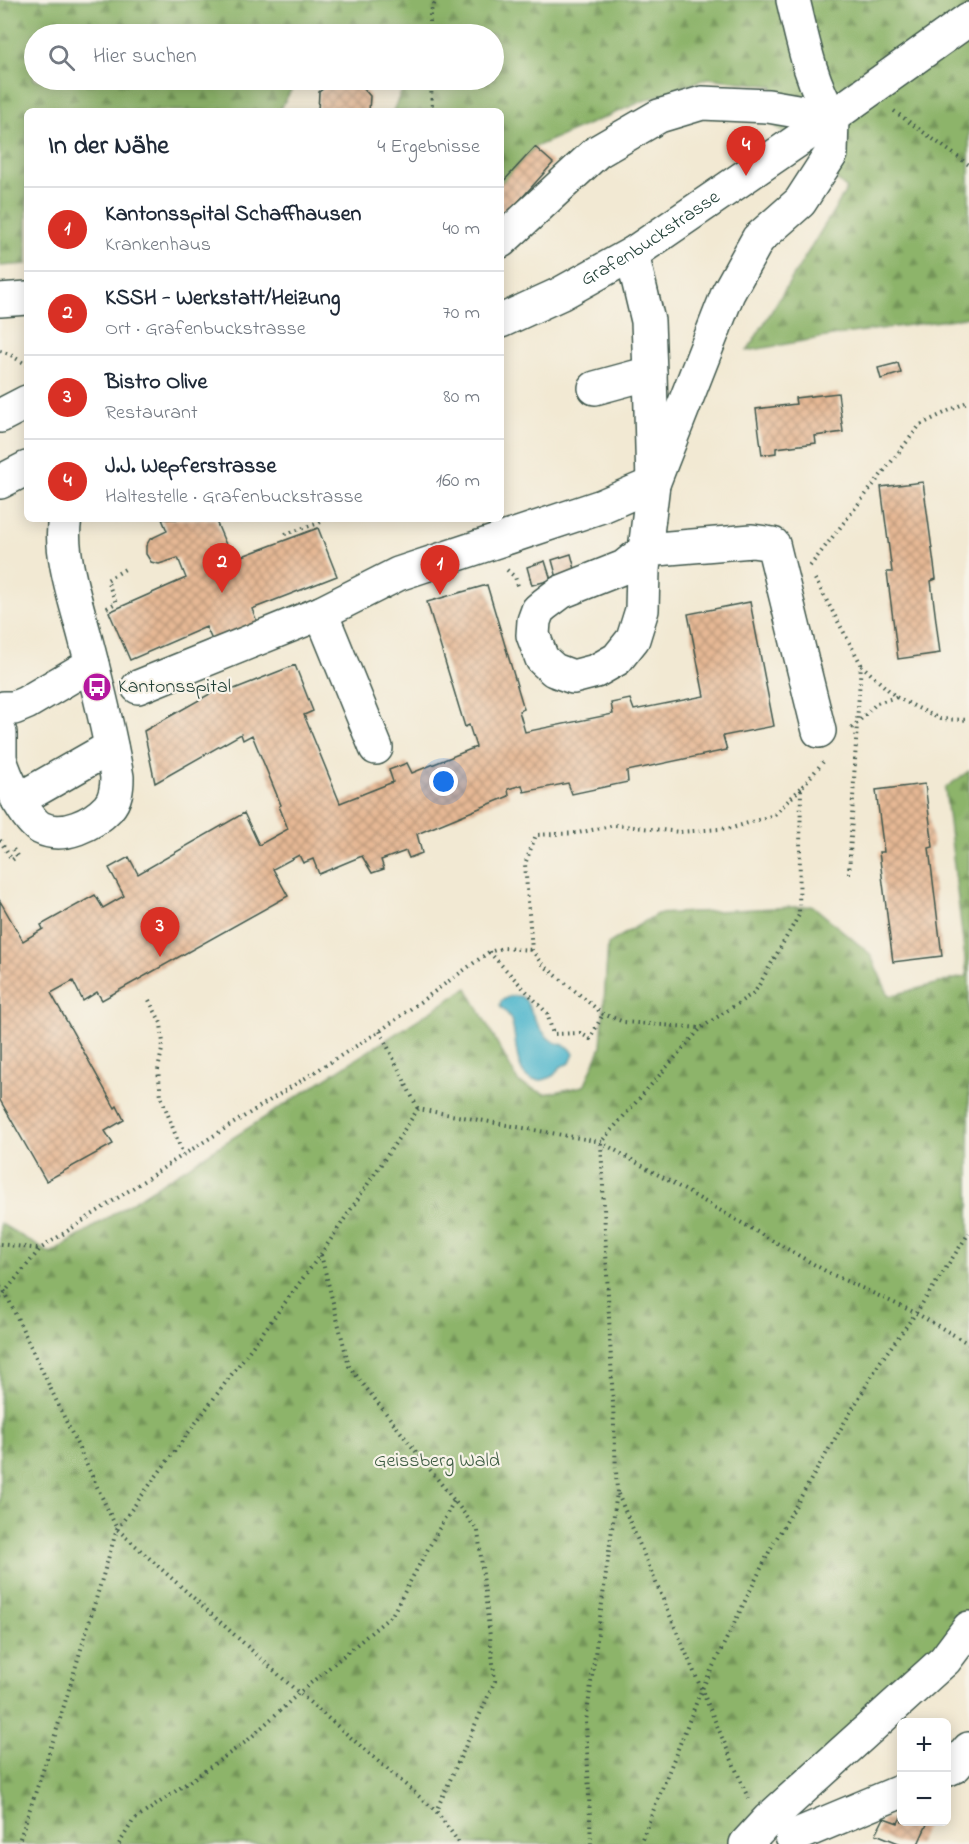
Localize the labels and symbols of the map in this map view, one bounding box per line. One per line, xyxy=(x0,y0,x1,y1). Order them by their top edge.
pin: 4 xyxy=(726,126,766,176)
street label: Grafenbuckstrasse xyxy=(576,183,726,294)
pin: 2 xyxy=(202,544,242,593)
pin: 1 xyxy=(420,546,460,595)
bus stop icon: Kantonsspital xyxy=(81,671,113,703)
place label: Kantonsspital xyxy=(118,673,231,702)
your location xyxy=(429,767,458,796)
pin: 3 xyxy=(140,908,180,957)
park label: Geissberg Wald xyxy=(374,1447,500,1477)

